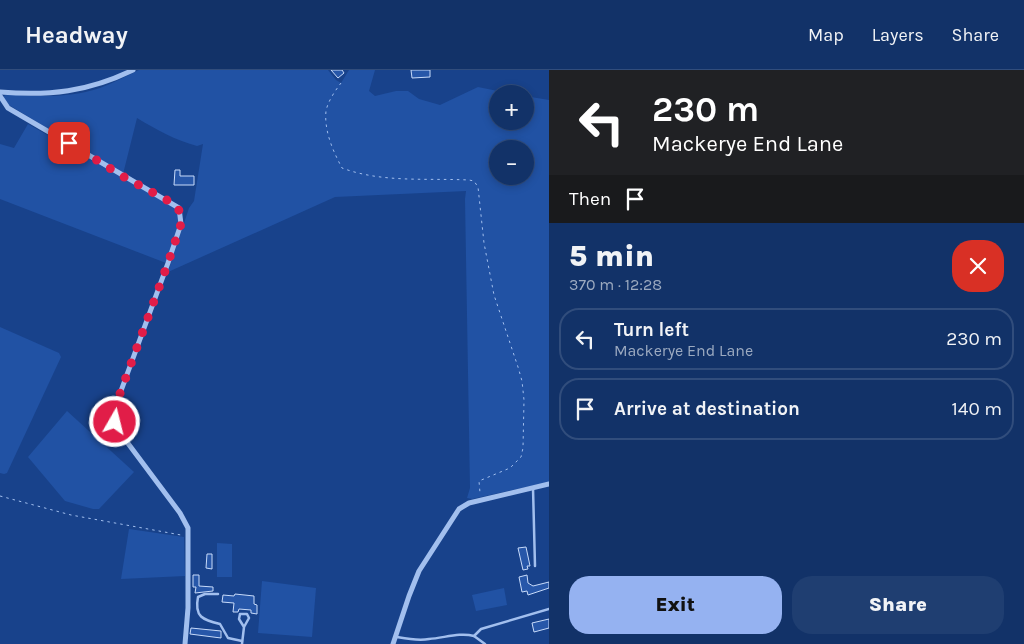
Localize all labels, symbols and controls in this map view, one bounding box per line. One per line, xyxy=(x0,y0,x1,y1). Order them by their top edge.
text: Headway xyxy=(25,21,128,49)
text: Map xyxy=(808,24,844,46)
text: Layers xyxy=(872,24,924,46)
text: Share xyxy=(952,24,999,46)
map controls xyxy=(489,85,534,185)
button: + xyxy=(489,85,534,130)
text: 230 m xyxy=(652,89,759,130)
icon: left xyxy=(569,90,634,155)
pin xyxy=(48,122,90,164)
icon: arrive xyxy=(55,129,83,157)
text: Mackerye End Lane xyxy=(652,131,843,157)
button: − xyxy=(489,140,534,185)
icon: arrive xyxy=(621,185,649,213)
text: Then xyxy=(569,188,611,210)
text: 5 min xyxy=(569,238,654,274)
button: close xyxy=(952,240,1004,292)
text: 370 m · 12:28 xyxy=(569,275,662,294)
text: Turn left xyxy=(614,319,689,341)
icon: left xyxy=(571,325,599,353)
text: 230 m xyxy=(946,328,1002,350)
text: Mackerye End Lane xyxy=(614,341,753,360)
position arrow xyxy=(88,395,140,447)
icon: arrive xyxy=(571,395,599,423)
text: Arrive at destination xyxy=(614,398,800,420)
text: 140 m xyxy=(952,398,1002,420)
button: Exit xyxy=(569,576,782,634)
button: Share xyxy=(792,576,1004,634)

